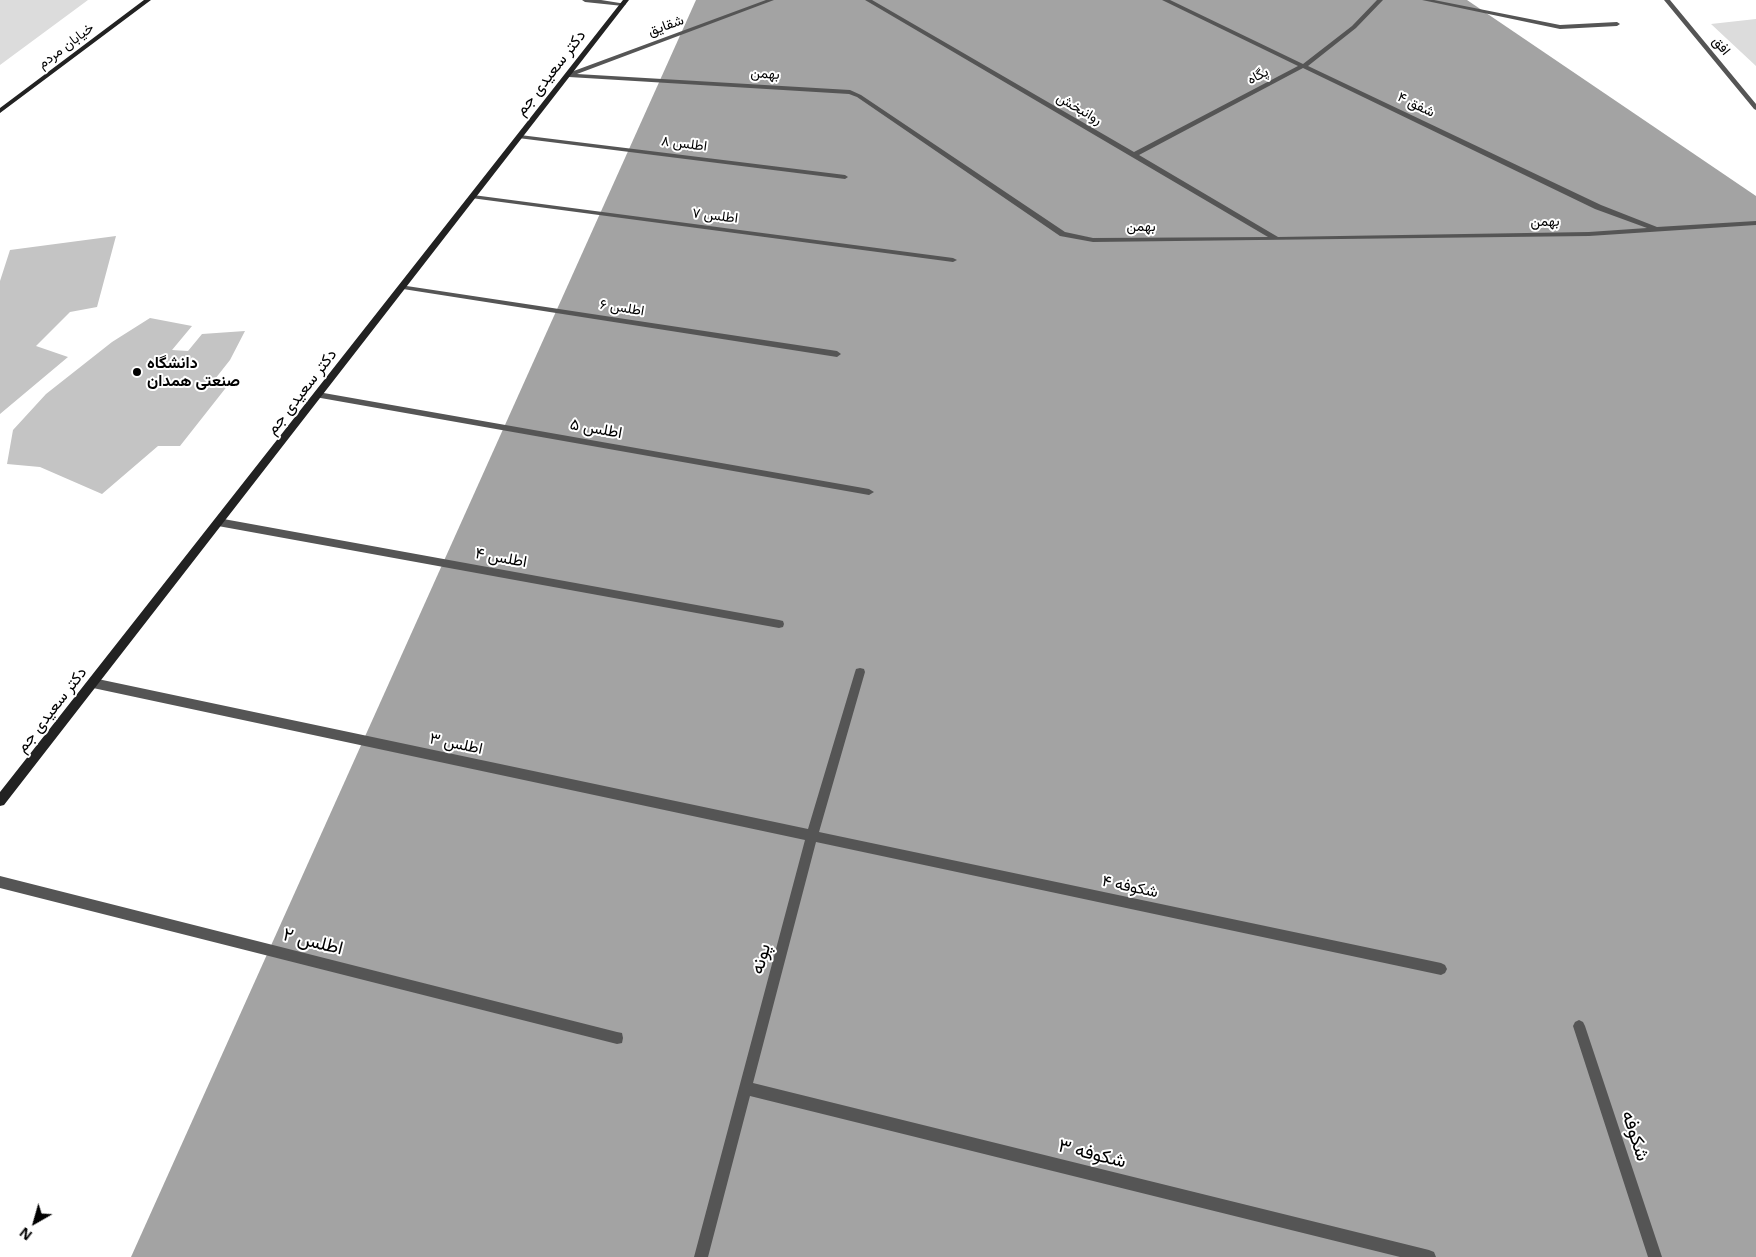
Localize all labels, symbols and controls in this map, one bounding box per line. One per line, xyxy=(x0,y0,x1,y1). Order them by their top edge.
street label: شقایق xyxy=(646,12,686,40)
street label: خیابان مردم xyxy=(35,19,97,73)
street label: دکتر سعیدی جم xyxy=(512,26,590,120)
street label: افق xyxy=(1708,33,1734,59)
street label: پگاه xyxy=(1244,63,1272,89)
street label: بهمن xyxy=(750,65,780,83)
street label: روانبخش xyxy=(1053,89,1105,129)
street label: شفق ۴ xyxy=(1395,89,1437,121)
street label: اطلس ۸ xyxy=(660,133,708,155)
street label: اطلس ۷ xyxy=(691,205,739,227)
street label: بهمن xyxy=(1530,213,1560,231)
street label: بهمن xyxy=(1126,219,1156,235)
street label: اطلس ۶ xyxy=(599,296,645,320)
street label: دکتر سعیدی جم xyxy=(263,345,341,439)
place label: دانشگاه صنعتی همدان xyxy=(147,353,240,391)
marker: دانشگاه صنعتی همدان xyxy=(131,366,143,378)
street label: اطلس ۵ xyxy=(568,415,624,443)
street label: اطلس ۴ xyxy=(474,544,528,572)
street label: دکتر سعیدی جم xyxy=(13,663,91,757)
street label: اطلس ۳ xyxy=(428,729,484,759)
street label: شکوفه ۴ xyxy=(1100,872,1160,902)
street label: اطلس ۲ xyxy=(281,924,345,960)
street label: پونه xyxy=(746,941,776,977)
street label: شکوفه xyxy=(1616,1108,1654,1164)
street label: شکوفه ۳ xyxy=(1056,1135,1128,1173)
north arrow xyxy=(10,1197,60,1247)
text: N xyxy=(15,1223,36,1245)

